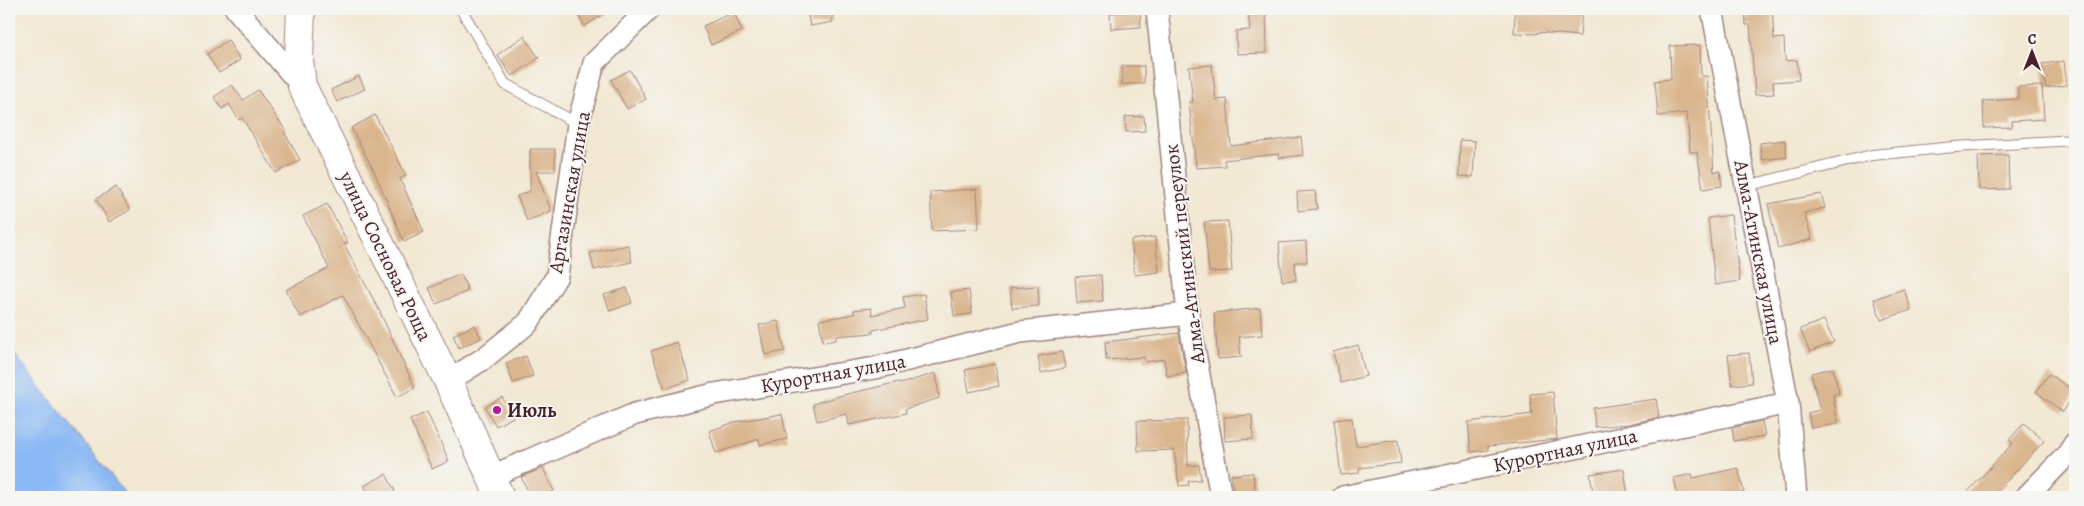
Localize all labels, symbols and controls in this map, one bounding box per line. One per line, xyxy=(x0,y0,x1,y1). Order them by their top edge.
north arrow xyxy=(2006,28,2056,78)
text: С xyxy=(2028,30,2037,49)
street label: Аргазинская улица xyxy=(542,108,597,276)
street label: Алма-Атинский переулок xyxy=(1158,143,1211,366)
street label: Алма-Атинская улица xyxy=(1727,157,1790,347)
street label: улица Сосновая Роща xyxy=(332,166,439,346)
street label: Курортная улица xyxy=(758,347,908,400)
place label: Июль xyxy=(507,397,556,424)
marker: Июль xyxy=(491,404,503,416)
street label: Курортная улица xyxy=(1490,422,1640,479)

